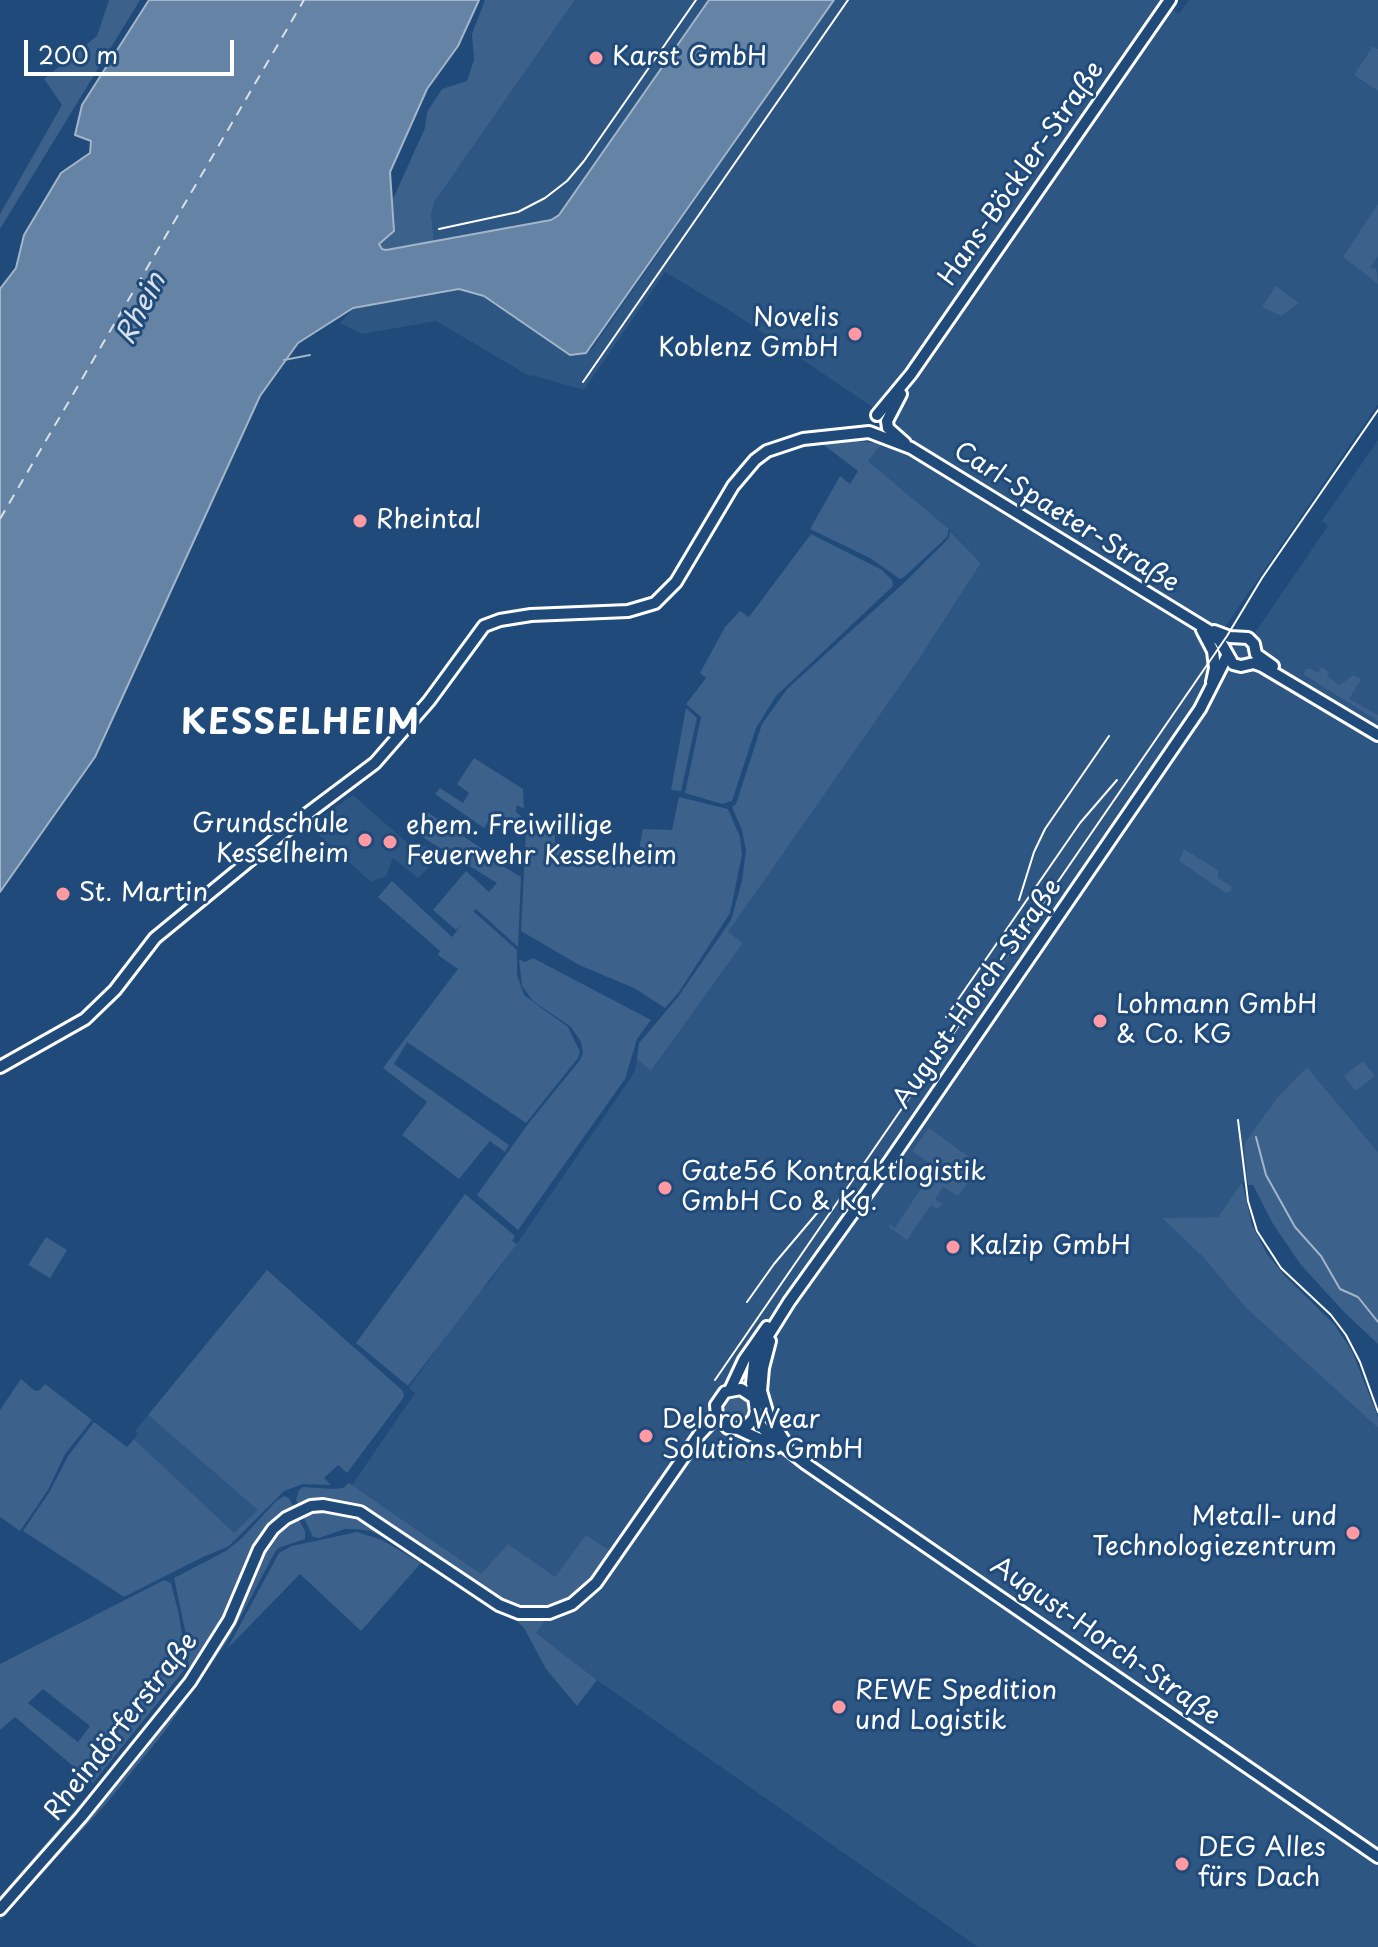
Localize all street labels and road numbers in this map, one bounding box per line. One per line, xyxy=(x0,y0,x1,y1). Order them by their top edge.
street label: Hans-Böckler-Straße xyxy=(933,56,1111,292)
street label: Carl-Spaeter-Straße xyxy=(948,436,1184,600)
street label: August-Horch-Straße xyxy=(887,873,1069,1115)
street label: August-Horch-Straße xyxy=(984,1551,1226,1733)
street label: Rheindörferstraße xyxy=(39,1627,205,1827)

